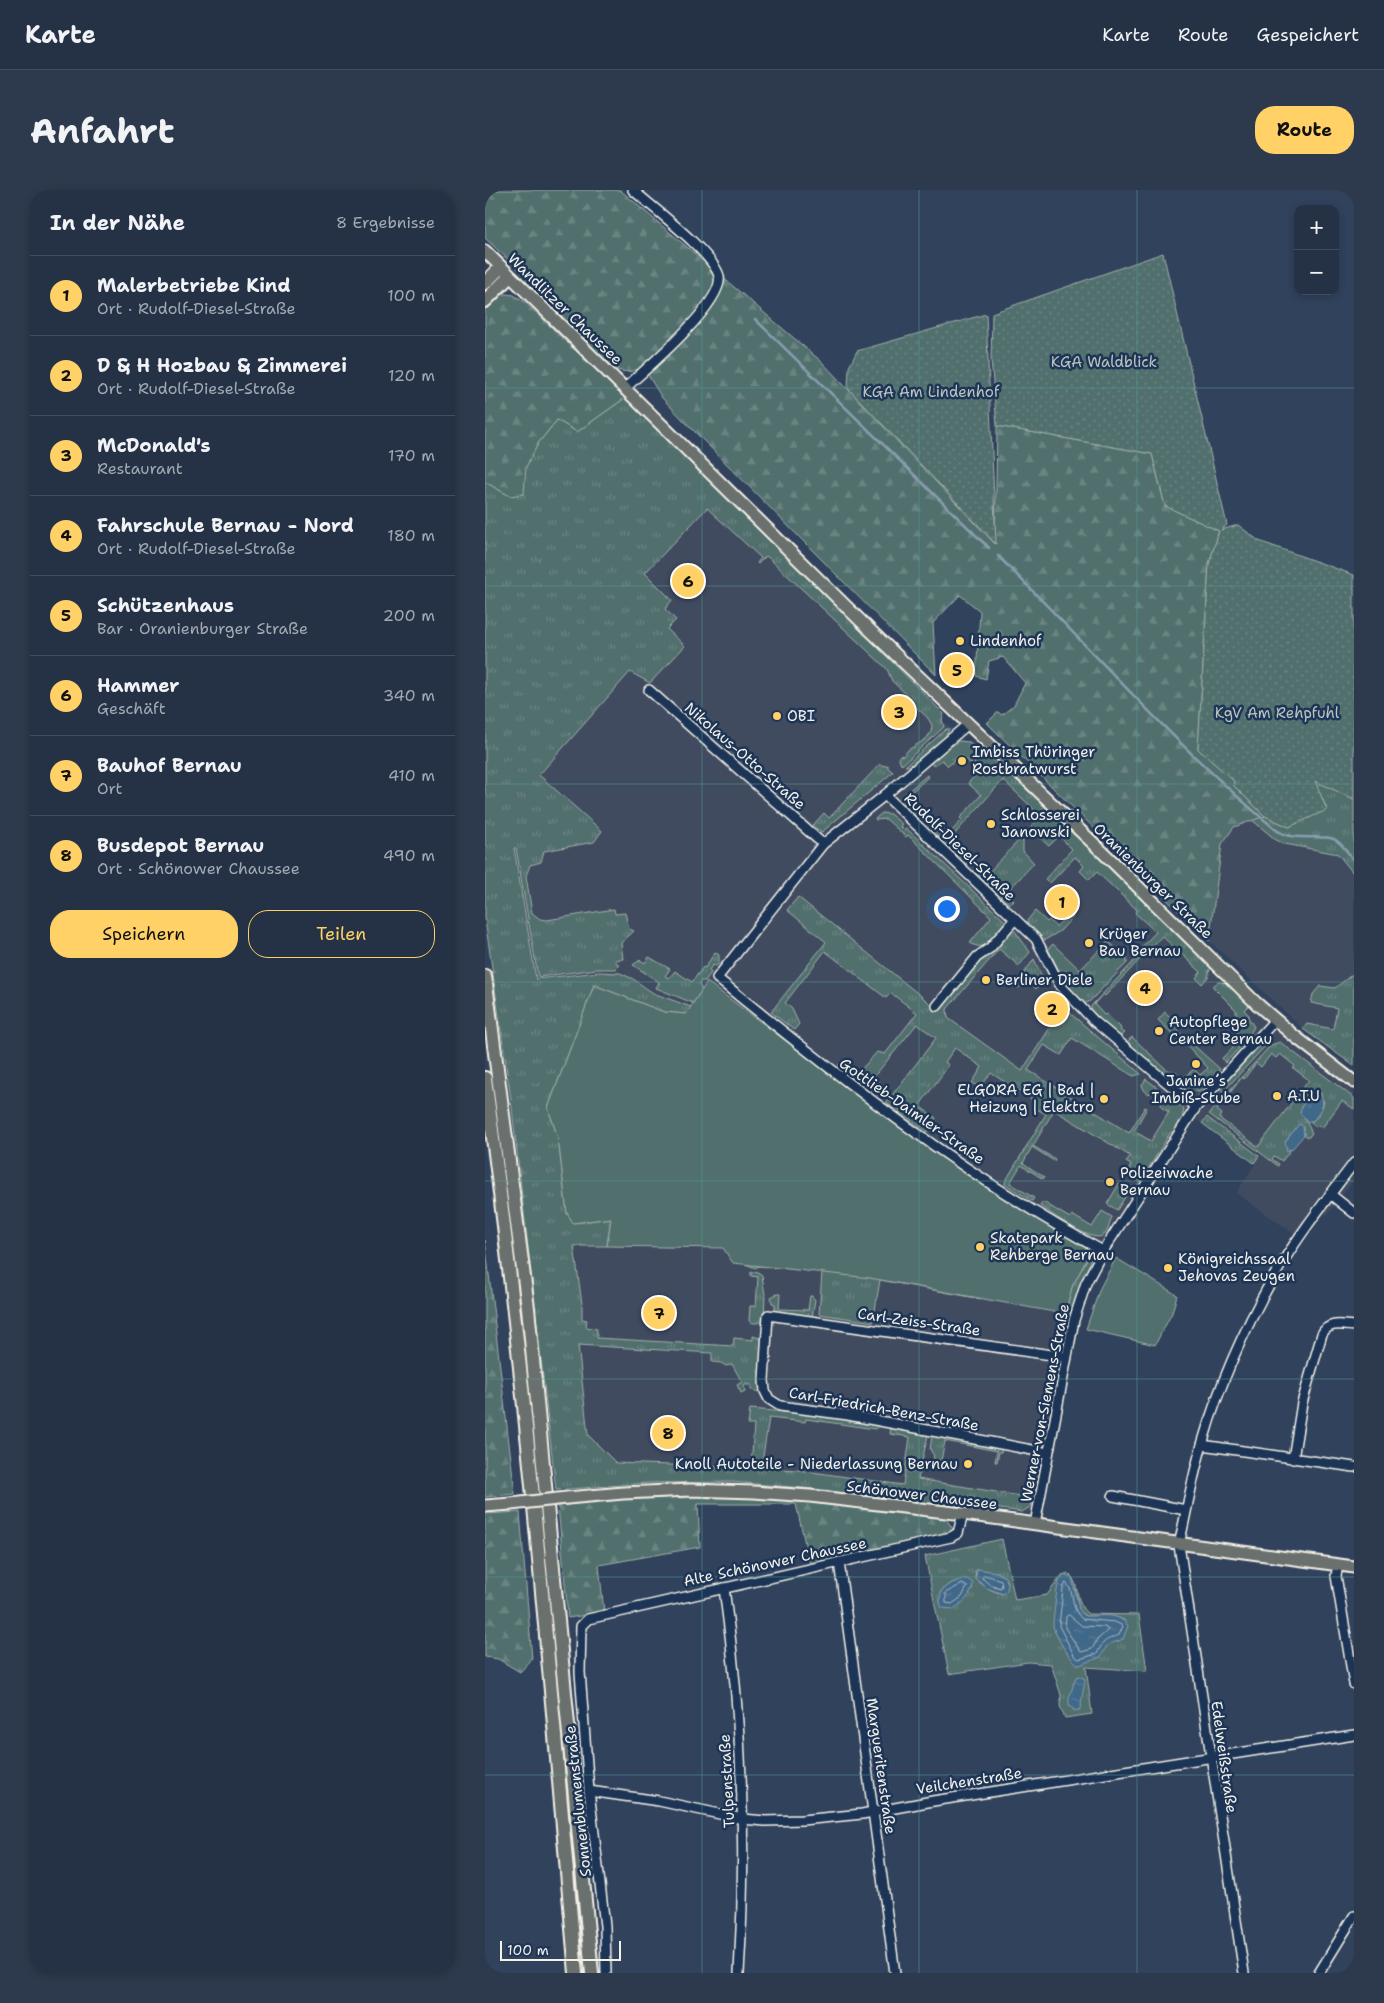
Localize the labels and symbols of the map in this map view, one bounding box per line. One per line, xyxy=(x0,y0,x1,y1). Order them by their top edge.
street label: Wandlitzer Chaussee xyxy=(503,249,627,369)
park label: KGA Waldblick xyxy=(1051,352,1157,372)
park label: KGA Am Lindenhof xyxy=(863,382,1000,402)
pin: 6 xyxy=(672,562,704,600)
place label: Lindenhof xyxy=(970,631,1042,651)
marker: Lindenhof xyxy=(954,635,966,647)
pin: 5 xyxy=(941,651,973,689)
pin: 3 xyxy=(883,693,915,731)
street label: Nikolaus-Otto-Straße xyxy=(680,698,810,814)
park label: KgV Am Rehpfuhl xyxy=(1215,703,1340,723)
place label: OBI xyxy=(787,706,815,726)
marker: OBI xyxy=(771,710,783,722)
place label: Imbiss Thüringer Rostbratwurst xyxy=(972,742,1095,779)
marker: Imbiss Thüringer Rostbratwurst xyxy=(956,755,968,767)
street label: Rudolf-Diesel-Straße xyxy=(900,788,1020,906)
place label: Schlosserei Janowski xyxy=(1001,805,1080,842)
marker: Schlosserei Janowski xyxy=(985,818,997,830)
street label: Oranienburger Straße xyxy=(1089,819,1217,943)
pin: 1 xyxy=(1046,883,1078,921)
your location xyxy=(934,896,960,922)
place label: Krüger Bau Bernau xyxy=(1099,924,1181,961)
marker: Krüger Bau Bernau xyxy=(1083,937,1095,949)
pin: 4 xyxy=(1129,969,1161,1007)
place label: Berliner Diele xyxy=(996,970,1093,990)
marker: Berliner Diele xyxy=(980,974,992,986)
pin: 2 xyxy=(1036,990,1068,1028)
place label: Autopflege Center Bernau xyxy=(1169,1012,1272,1049)
marker: Autopflege Center Bernau xyxy=(1153,1025,1165,1037)
street label: Gottlieb-Daimler-Straße xyxy=(835,1053,989,1169)
marker: Janine´s Imbiß-Stube xyxy=(1190,1058,1202,1070)
place label: Janine´s Imbiß-Stube xyxy=(1151,1071,1241,1108)
place label: ELGORA EG | Bad | Heizung | Elektro xyxy=(957,1080,1094,1117)
place label: A.T.U xyxy=(1287,1086,1320,1106)
marker: A.T.U xyxy=(1271,1090,1283,1102)
marker: ELGORA EG | Bad | Heizung | Elektro xyxy=(1098,1093,1110,1105)
place label: Polizeiwache Bernau xyxy=(1120,1163,1214,1200)
marker: Polizeiwache Bernau xyxy=(1104,1176,1116,1188)
place label: Skatepark Rehberge Bernau xyxy=(990,1228,1114,1265)
marker: Skatepark Rehberge Bernau xyxy=(974,1241,986,1253)
place label: Königreichssaal Jehovas Zeugen xyxy=(1178,1249,1295,1286)
marker: Königreichssaal Jehovas Zeugen xyxy=(1162,1262,1174,1274)
pin: 7 xyxy=(643,1294,675,1332)
street label: Werner-von-Siemens-Straße xyxy=(1016,1302,1074,1504)
street label: Carl-Zeiss-Straße xyxy=(856,1303,982,1341)
street label: Carl-Friedrich-Benz-Straße xyxy=(787,1382,981,1436)
pin: 8 xyxy=(652,1414,684,1452)
place label: Knoll Autoteile - Niederlassung Bernau xyxy=(675,1454,958,1474)
marker: Knoll Autoteile - Niederlassung Bernau xyxy=(962,1458,974,1470)
street label: Schönower Chaussee xyxy=(845,1476,999,1514)
street label: Alte Schönower Chaussee xyxy=(682,1533,868,1591)
street label: Margueritenstraße xyxy=(862,1697,900,1835)
street label: Edelweißstraße xyxy=(1206,1700,1242,1814)
street label: Sonnenblumenstraße xyxy=(560,1724,596,1878)
street label: Tulpenstraße xyxy=(715,1734,739,1828)
street label: Veilchenstraße xyxy=(915,1763,1023,1799)
scale bar xyxy=(500,1938,621,1961)

